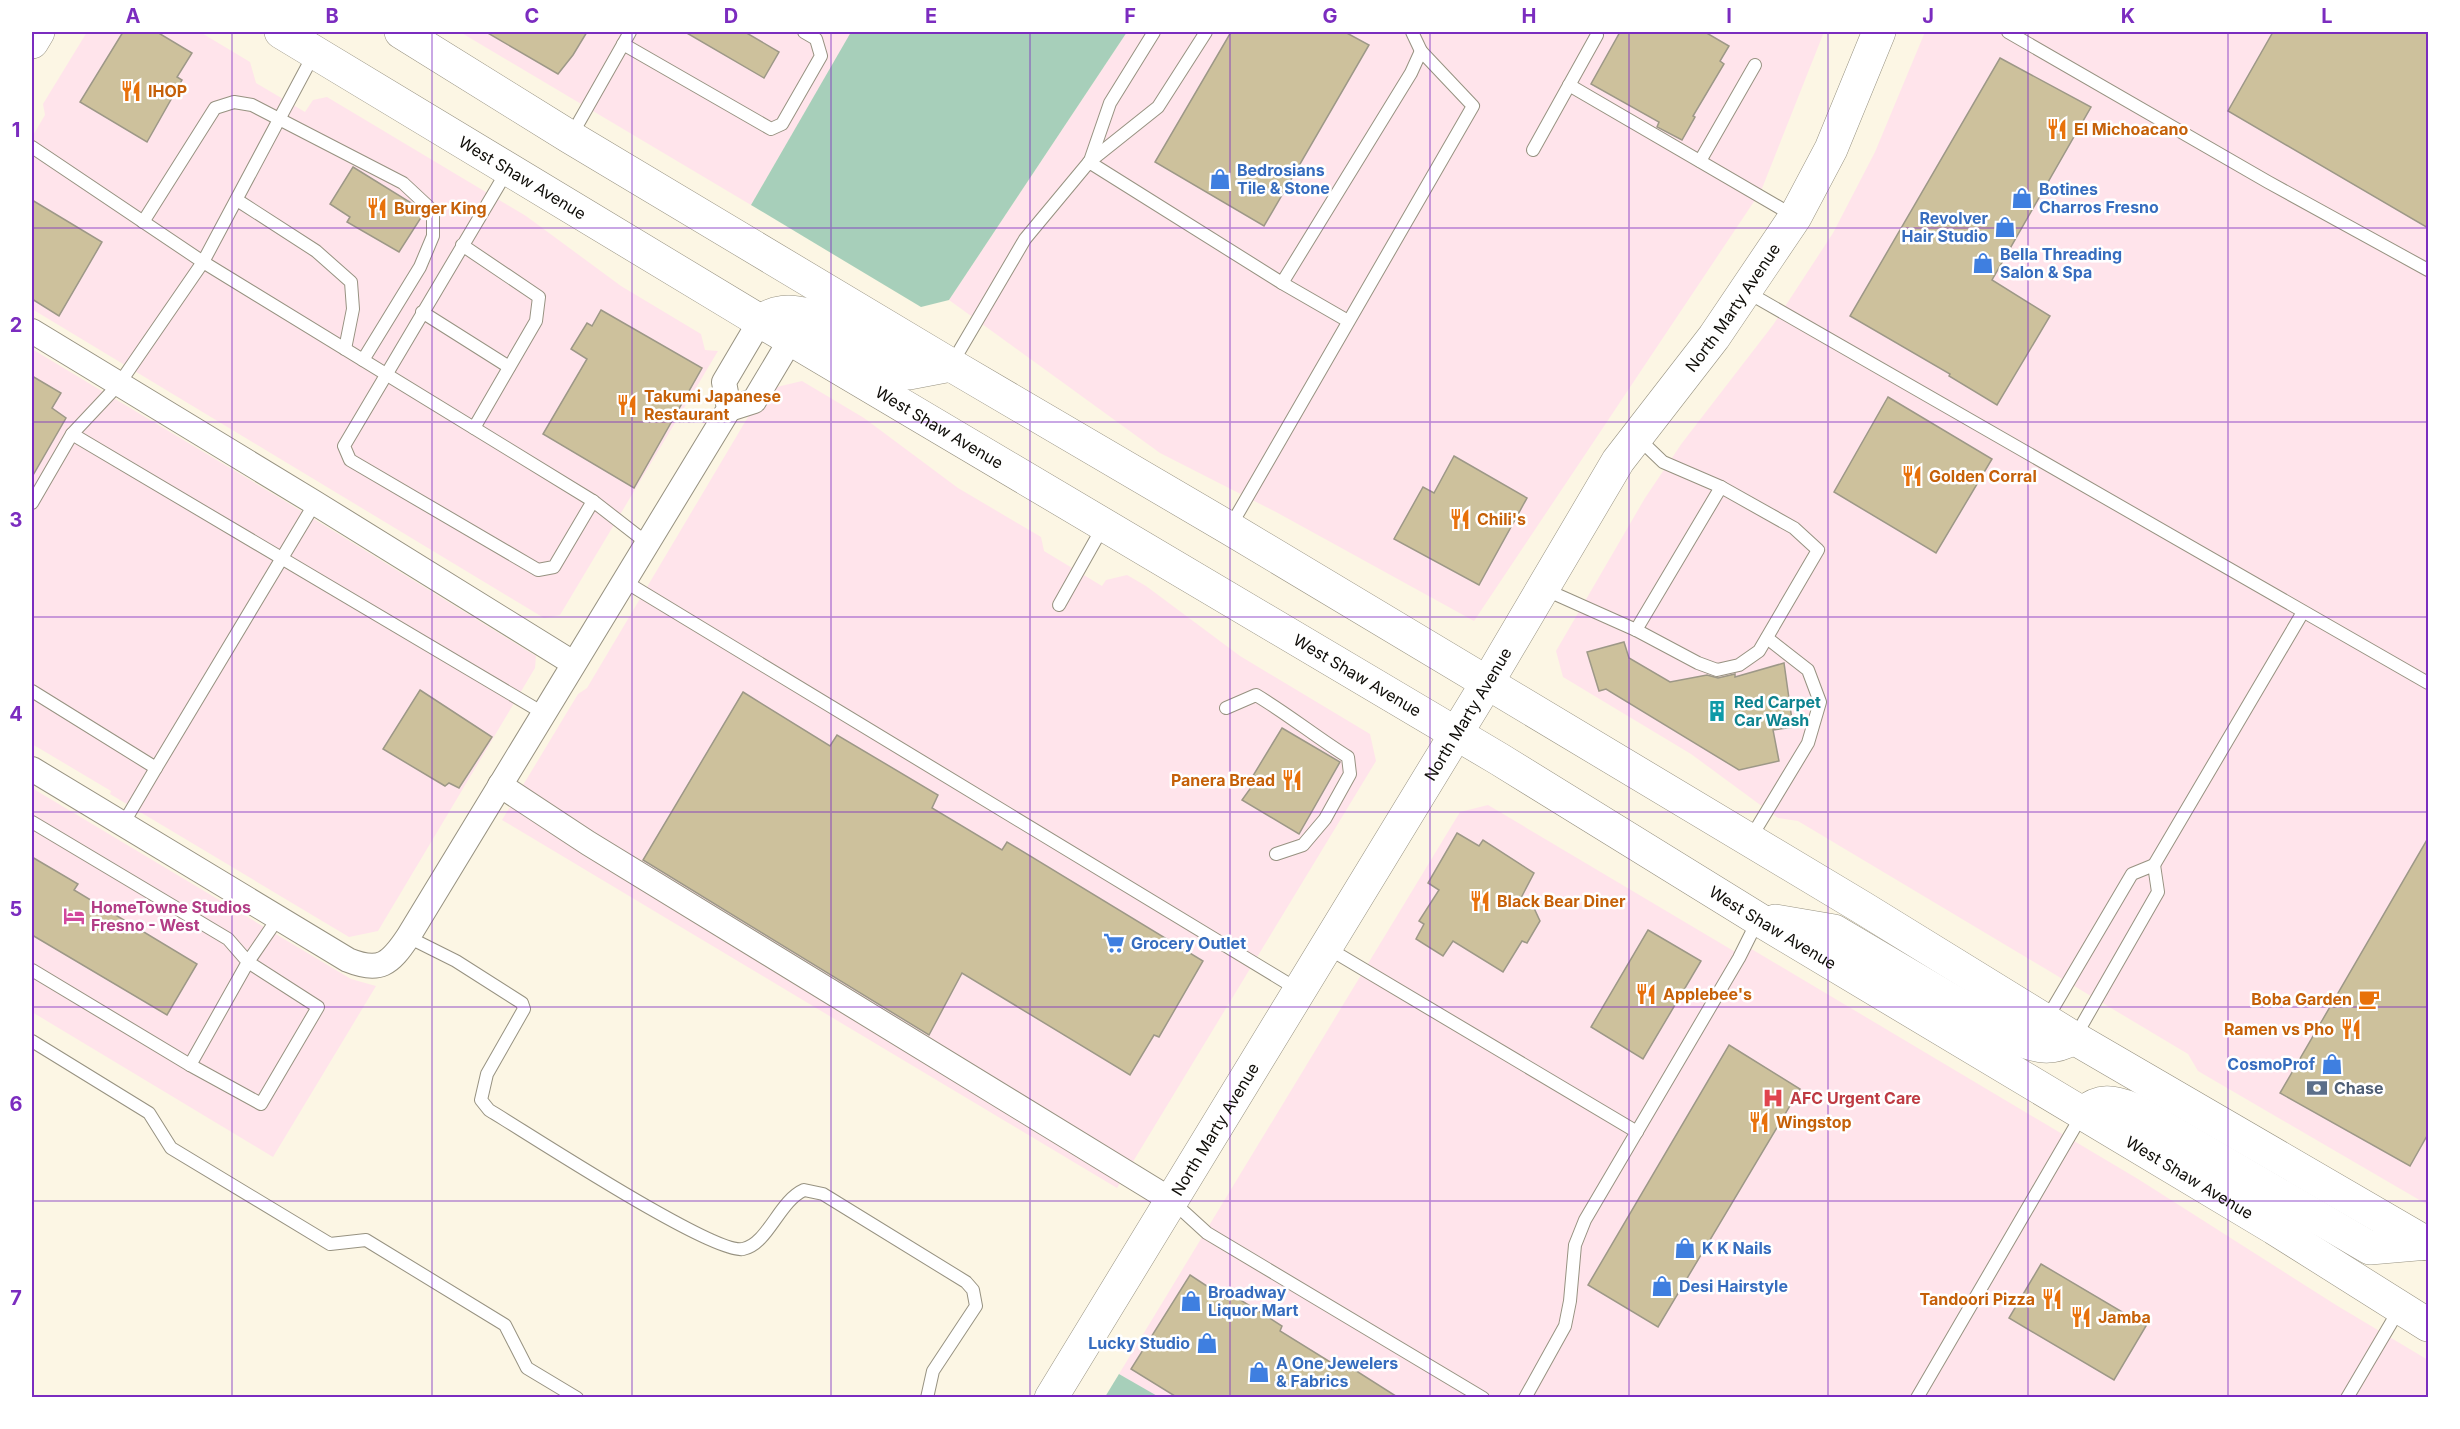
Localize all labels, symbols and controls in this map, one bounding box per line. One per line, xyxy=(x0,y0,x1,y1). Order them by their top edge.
text: A xyxy=(126,4,141,28)
text: B xyxy=(325,4,339,28)
text: C xyxy=(525,4,539,28)
text: D xyxy=(724,4,738,28)
text: E xyxy=(925,4,937,28)
text: F xyxy=(1124,4,1136,28)
text: G xyxy=(1322,4,1338,28)
text: H xyxy=(1522,4,1536,28)
text: I xyxy=(1726,4,1732,28)
text: J xyxy=(1922,4,1934,28)
text: K xyxy=(2121,4,2135,28)
text: L xyxy=(2321,4,2333,28)
restaurant icon: IHOP xyxy=(119,79,143,103)
place label: IHOP xyxy=(148,81,187,101)
restaurant icon: El Michoacano xyxy=(2045,117,2069,141)
text: 1 xyxy=(12,118,20,142)
place label: El Michoacano xyxy=(2074,119,2189,139)
street label: West Shaw Avenue xyxy=(455,132,590,224)
place label: Bedrosians Tile & Stone xyxy=(1237,160,1330,198)
shop icon: Bedrosians Tile & Stone xyxy=(1208,167,1232,191)
place label: Botines Charros Fresno xyxy=(2039,179,2159,217)
shop icon: Botines Charros Fresno xyxy=(2010,186,2034,210)
restaurant icon: Burger King xyxy=(365,196,389,220)
place label: Burger King xyxy=(394,198,487,218)
place label: Revolver Hair Studio xyxy=(1902,208,1988,246)
shop icon: Revolver Hair Studio xyxy=(1993,215,2017,239)
street label: North Marty Avenue xyxy=(1681,239,1784,376)
place label: Bella Threading Salon & Spa xyxy=(2000,244,2122,282)
shop icon: Bella Threading Salon & Spa xyxy=(1971,251,1995,275)
text: 2 xyxy=(10,313,22,337)
street label: West Shaw Avenue xyxy=(872,382,1007,473)
place label: Takumi Japanese Restaurant xyxy=(644,386,781,424)
restaurant icon: Takumi Japanese Restaurant xyxy=(615,393,639,417)
restaurant icon: Golden Corral xyxy=(1900,464,1924,488)
place label: Golden Corral xyxy=(1929,466,2037,486)
restaurant icon: Chili's xyxy=(1448,507,1472,531)
text: 3 xyxy=(10,508,22,532)
place label: Chili's xyxy=(1477,509,1526,529)
street label: West Shaw Avenue xyxy=(1290,630,1425,721)
street label: North Marty Avenue xyxy=(1420,644,1516,784)
place label: Red Carpet Car Wash xyxy=(1734,692,1821,730)
building icon: Red Carpet Car Wash xyxy=(1705,699,1729,723)
text: 4 xyxy=(9,702,23,726)
restaurant icon: Panera Bread xyxy=(1280,768,1304,792)
place label: Panera Bread xyxy=(1171,770,1275,790)
street label: West Shaw Avenue xyxy=(1706,881,1840,974)
restaurant icon: Black Bear Diner xyxy=(1468,889,1492,913)
place label: Black Bear Diner xyxy=(1497,891,1626,911)
text: 5 xyxy=(10,897,22,921)
place label: HomeTowne Studios Fresno - West xyxy=(91,897,251,935)
hotel icon: HomeTowne Studios Fresno - West xyxy=(62,904,86,928)
supermarket icon: Grocery Outlet xyxy=(1102,931,1126,955)
place label: Grocery Outlet xyxy=(1131,933,1246,953)
restaurant icon: Applebee's xyxy=(1634,982,1658,1006)
place label: Applebee's xyxy=(1663,984,1752,1004)
cafe icon: Boba Garden xyxy=(2357,987,2381,1011)
place label: Boba Garden xyxy=(2251,989,2352,1009)
restaurant icon: Ramen vs Pho xyxy=(2339,1017,2363,1041)
place label: Ramen vs Pho xyxy=(2224,1019,2334,1039)
shop icon: CosmoProf xyxy=(2320,1052,2344,1076)
place label: CosmoProf xyxy=(2227,1054,2316,1074)
street label: North Marty Avenue xyxy=(1167,1059,1263,1199)
bank icon: Chase xyxy=(2305,1076,2329,1100)
place label: Chase xyxy=(2334,1078,2384,1098)
hospital icon: AFC Urgent Care xyxy=(1761,1086,1785,1110)
place label: AFC Urgent Care xyxy=(1790,1088,1921,1108)
text: 6 xyxy=(10,1092,23,1116)
restaurant icon: Wingstop xyxy=(1747,1110,1771,1134)
place label: Wingstop xyxy=(1776,1112,1852,1132)
street label: West Shaw Avenue xyxy=(2122,1132,2257,1223)
shop icon: K K Nails xyxy=(1673,1236,1697,1260)
place label: K K Nails xyxy=(1702,1238,1772,1258)
shop icon: Desi Hairstyle xyxy=(1650,1274,1674,1298)
place label: Desi Hairstyle xyxy=(1679,1276,1788,1296)
place label: Broadway Liquor Mart xyxy=(1208,1282,1299,1320)
text: 7 xyxy=(10,1286,22,1310)
restaurant icon: Tandoori Pizza xyxy=(2040,1287,2064,1311)
shop icon: Broadway Liquor Mart xyxy=(1179,1289,1203,1313)
place label: Tandoori Pizza xyxy=(1919,1289,2035,1309)
restaurant icon: Jamba xyxy=(2069,1305,2093,1329)
place label: Jamba xyxy=(2098,1307,2151,1327)
shop icon: Lucky Studio xyxy=(1195,1331,1219,1355)
place label: Lucky Studio xyxy=(1088,1333,1190,1353)
place label: A One Jewelers & Fabrics xyxy=(1276,1353,1398,1391)
shop icon: A One Jewelers & Fabrics xyxy=(1247,1360,1271,1384)

